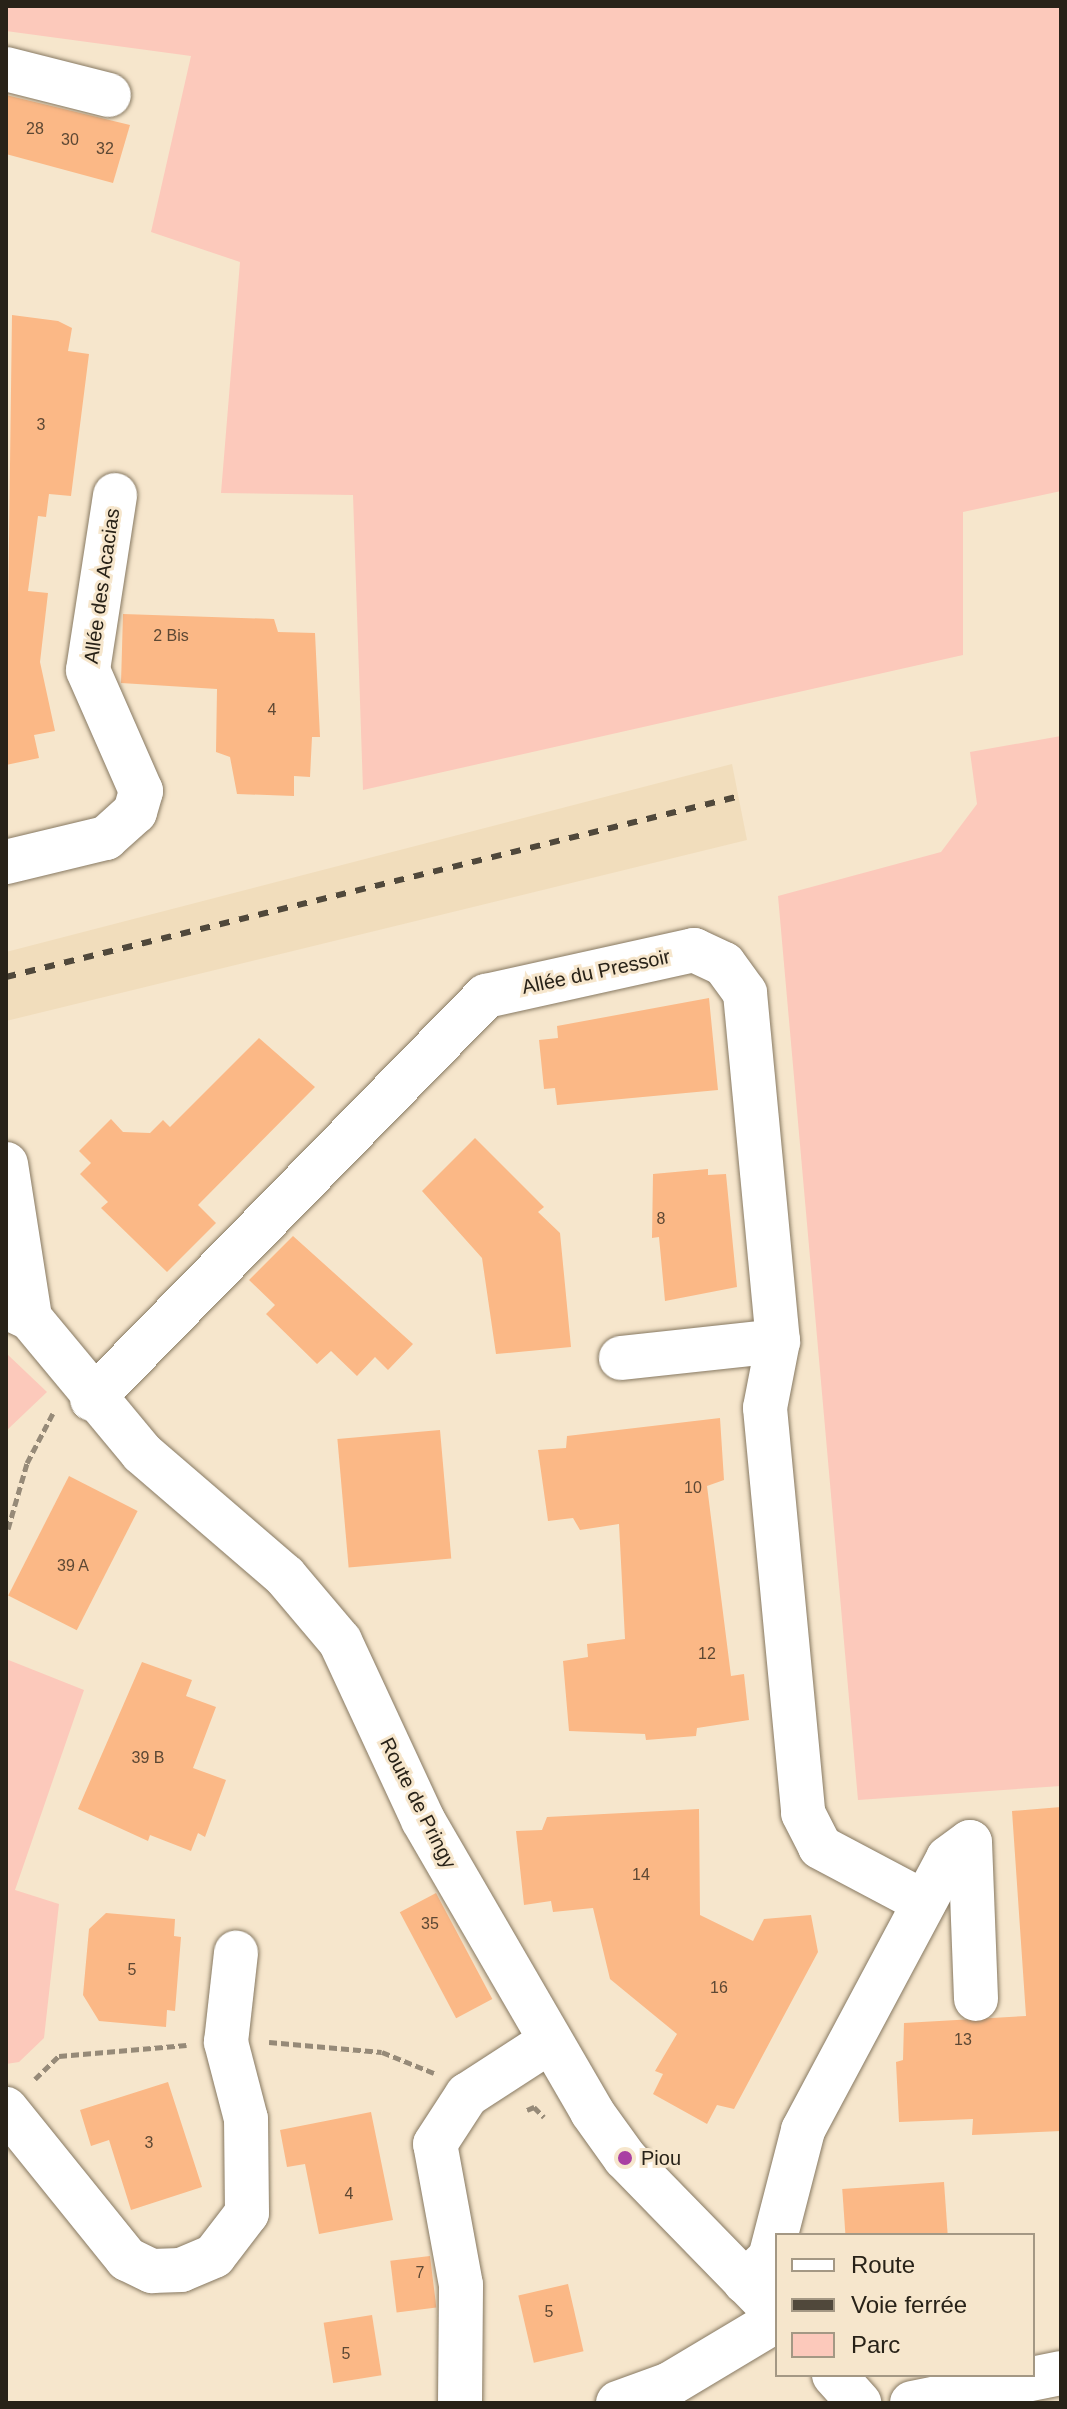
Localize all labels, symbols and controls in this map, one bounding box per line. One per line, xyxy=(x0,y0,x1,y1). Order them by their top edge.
house number: 28 xyxy=(26,119,44,139)
house number: 30 xyxy=(61,130,79,150)
house number: 32 xyxy=(96,139,114,159)
house number: 3 xyxy=(37,415,45,435)
street label: Allée des Acacias xyxy=(79,506,125,666)
house number: 2 Bis xyxy=(153,626,189,646)
house number: 4 xyxy=(268,700,276,720)
street label: Allée du Pressoir xyxy=(520,945,672,999)
house number: 8 xyxy=(657,1209,665,1229)
house number: 10 xyxy=(684,1478,702,1498)
house number: 39 A xyxy=(57,1556,89,1576)
house number: 12 xyxy=(698,1644,716,1664)
street label: Route de Pringy xyxy=(375,1734,461,1872)
house number: 39 B xyxy=(132,1748,164,1768)
house number: 14 xyxy=(632,1865,650,1885)
house number: 35 xyxy=(421,1914,439,1934)
house number: 5 xyxy=(128,1960,136,1980)
house number: 16 xyxy=(710,1978,728,1998)
house number: 13 xyxy=(954,2030,972,2050)
house number: 3 xyxy=(145,2133,153,2153)
place label: Piou xyxy=(641,2146,681,2170)
marker: Piou xyxy=(616,2149,634,2167)
house number: 4 xyxy=(345,2184,353,2204)
legend xyxy=(775,2233,1035,2377)
text: Route xyxy=(851,2251,915,2278)
house number: 7 xyxy=(416,2263,424,2283)
text: Voie ferrée xyxy=(851,2291,967,2318)
house number: 5 xyxy=(545,2302,553,2322)
text: Parc xyxy=(851,2331,900,2358)
house number: 5 xyxy=(342,2344,350,2364)

